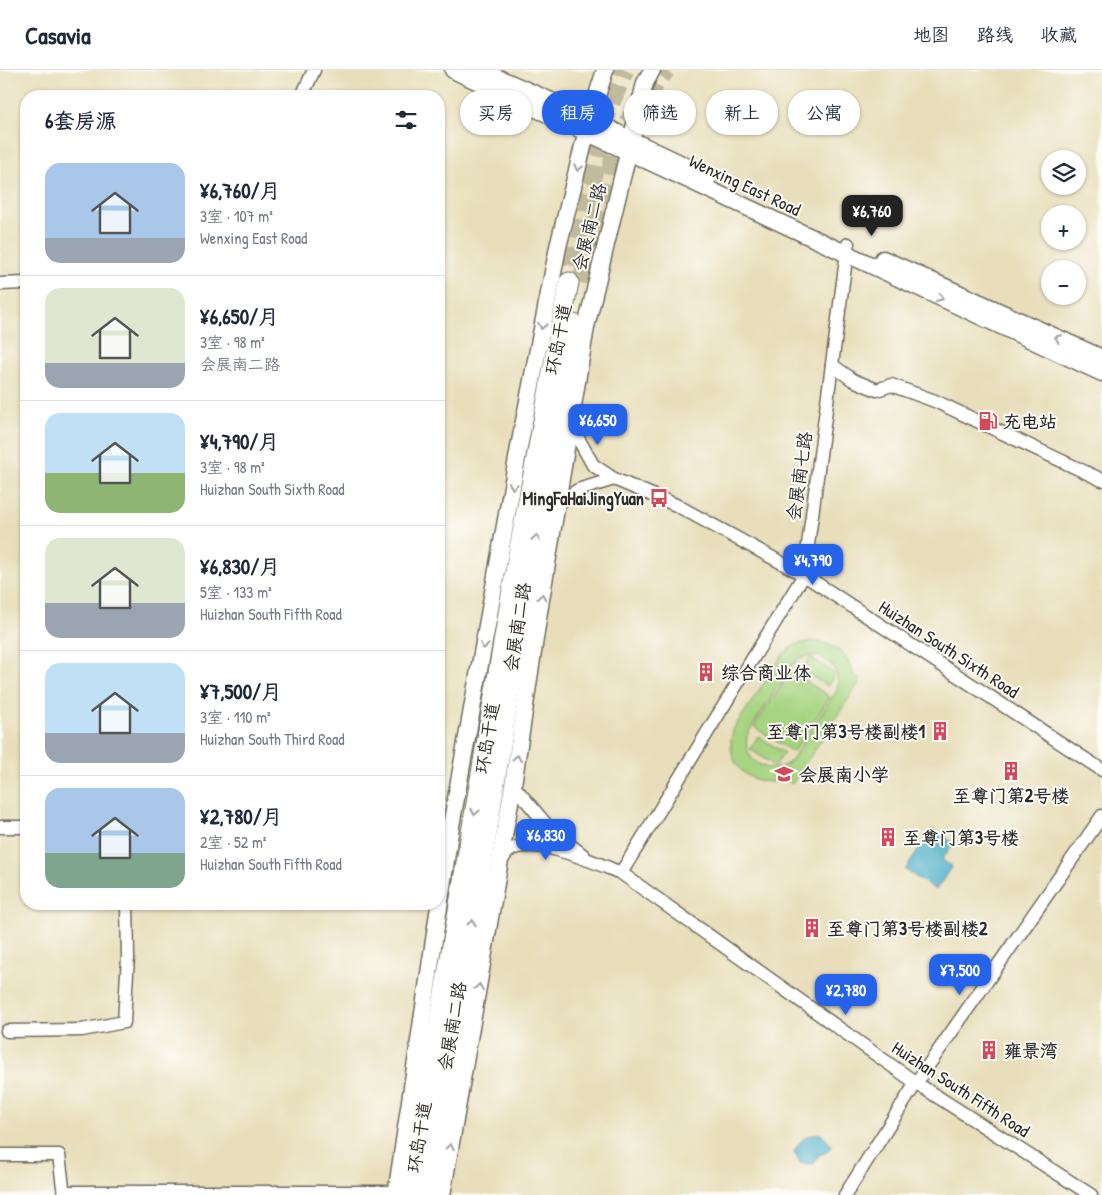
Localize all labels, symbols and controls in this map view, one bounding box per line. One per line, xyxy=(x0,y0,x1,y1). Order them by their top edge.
text: Casavia xyxy=(25,19,91,51)
text: 地图 xyxy=(913,22,949,47)
text: 路线 xyxy=(977,22,1013,47)
text: 收藏 xyxy=(1041,22,1077,47)
chip: 买房 xyxy=(460,90,532,135)
chip: 租房 xyxy=(542,90,614,135)
chip: 筛选 xyxy=(624,90,696,135)
chip: 新上 xyxy=(706,90,778,135)
chip: 公寓 xyxy=(788,90,860,135)
text: 6套房源 xyxy=(45,106,116,135)
icon: filters xyxy=(392,106,420,134)
street label: Wenxing East Road xyxy=(685,148,805,222)
map controls xyxy=(1041,150,1086,305)
button: layers xyxy=(1041,150,1086,195)
one-way arrow xyxy=(573,163,584,172)
text: ¥6,760/月 xyxy=(200,176,280,205)
street label: 会展南二路 xyxy=(566,180,612,274)
icon: home xyxy=(85,183,145,243)
pin: ¥6,760 xyxy=(831,194,913,237)
text: ¥6,760 xyxy=(853,200,891,222)
text: 3室 · 107 m² xyxy=(200,205,273,227)
button: + xyxy=(1041,205,1086,250)
text: Wenxing East Road xyxy=(200,227,307,249)
button: − xyxy=(1041,260,1086,305)
one-way arrow xyxy=(935,292,944,302)
street label: 环岛干道 xyxy=(539,301,577,377)
text: ¥6,650/月 xyxy=(200,302,279,331)
icon: home xyxy=(85,308,145,368)
one-way arrow xyxy=(538,322,548,331)
text: 3室 · 98 m² xyxy=(200,331,265,353)
one-way arrow xyxy=(1054,333,1063,344)
text: 会展南二路 xyxy=(200,353,280,375)
pin: ¥6,650 xyxy=(557,404,639,446)
text: ¥6,650 xyxy=(579,409,617,431)
place label: 充电站 xyxy=(1003,409,1057,434)
fuel station icon: 充电站 xyxy=(977,410,999,432)
text: ¥4,790/月 xyxy=(200,427,279,456)
street label: 会展南七路 xyxy=(780,430,818,522)
icon: home xyxy=(85,433,145,493)
text: 3室 · 98 m² xyxy=(200,456,265,478)
text: Huizhan South Sixth Road xyxy=(200,478,345,500)
one-way arrow xyxy=(508,481,518,490)
place label: MingFaHaiJingYuan xyxy=(523,486,644,512)
bus stop icon: MingFaHaiJingYuan xyxy=(648,487,670,509)
one-way arrow xyxy=(530,534,540,542)
pin: ¥4,790 xyxy=(772,544,854,586)
text: ¥4,790 xyxy=(794,549,832,571)
text: ¥6,830/月 xyxy=(200,552,280,581)
icon: home xyxy=(85,558,145,618)
text: 5室 · 133 m² xyxy=(200,581,272,603)
street label: 会展南二路 xyxy=(498,581,536,673)
one-way arrow xyxy=(536,593,546,601)
street label: Huizhan South Sixth Road xyxy=(874,594,1024,704)
text: Huizhan South Fifth Road xyxy=(200,603,342,625)
one-way arrow xyxy=(480,642,490,650)
place label: 综合商业体 xyxy=(721,660,812,685)
building icon: 综合商业体 xyxy=(695,661,717,683)
text: ¥7,500/月 xyxy=(200,677,282,706)
icon: home xyxy=(85,683,145,743)
street label: 环岛干道 xyxy=(469,700,505,776)
text: 3室 · 110 m² xyxy=(200,706,271,728)
place label: 至尊门第3号楼副楼1 xyxy=(766,719,925,744)
building icon: 至尊门第3号楼副楼1 xyxy=(929,720,951,742)
text: Huizhan South Third Road xyxy=(200,728,344,750)
one-way arrow xyxy=(511,753,522,761)
building icon: 至尊门第2号楼 xyxy=(1000,760,1022,782)
place label: 会展南小学 xyxy=(799,762,889,787)
school or university icon: 会展南小学 xyxy=(773,763,795,785)
place label: 至尊门第2号楼 xyxy=(953,783,1069,808)
text: ¥2,780/月 xyxy=(200,802,283,831)
icon: home xyxy=(85,808,145,868)
one-way arrow xyxy=(471,808,481,816)
pin: ¥6,830 xyxy=(505,818,587,861)
text: ¥6,830 xyxy=(527,824,565,846)
place label: 至尊门第3号楼 xyxy=(903,825,1019,850)
building icon: 至尊门第3号楼 xyxy=(877,826,899,848)
text: 2室 · 52 m² xyxy=(200,831,267,853)
text: Huizhan South Fifth Road xyxy=(200,853,342,875)
place label: 至尊门第3号楼副楼2 xyxy=(827,916,988,941)
building icon: 至尊门第3号楼副楼2 xyxy=(801,917,823,939)
one-way arrow xyxy=(466,918,476,927)
pin: ¥7,500 xyxy=(919,954,1001,996)
text: ¥7,500 xyxy=(940,959,980,981)
pin: ¥2,780 xyxy=(805,974,887,1016)
text: ¥2,780 xyxy=(826,979,866,1001)
street label: 会展南二路 xyxy=(432,980,472,1072)
one-way arrow xyxy=(473,983,483,991)
street label: Huizhan South Fifth Road xyxy=(887,1035,1035,1143)
place label: 雍景湾 xyxy=(1004,1038,1058,1063)
building icon: 雍景湾 xyxy=(978,1039,1000,1061)
street label: 环岛干道 xyxy=(401,1099,437,1175)
one-way arrow xyxy=(444,1142,454,1151)

